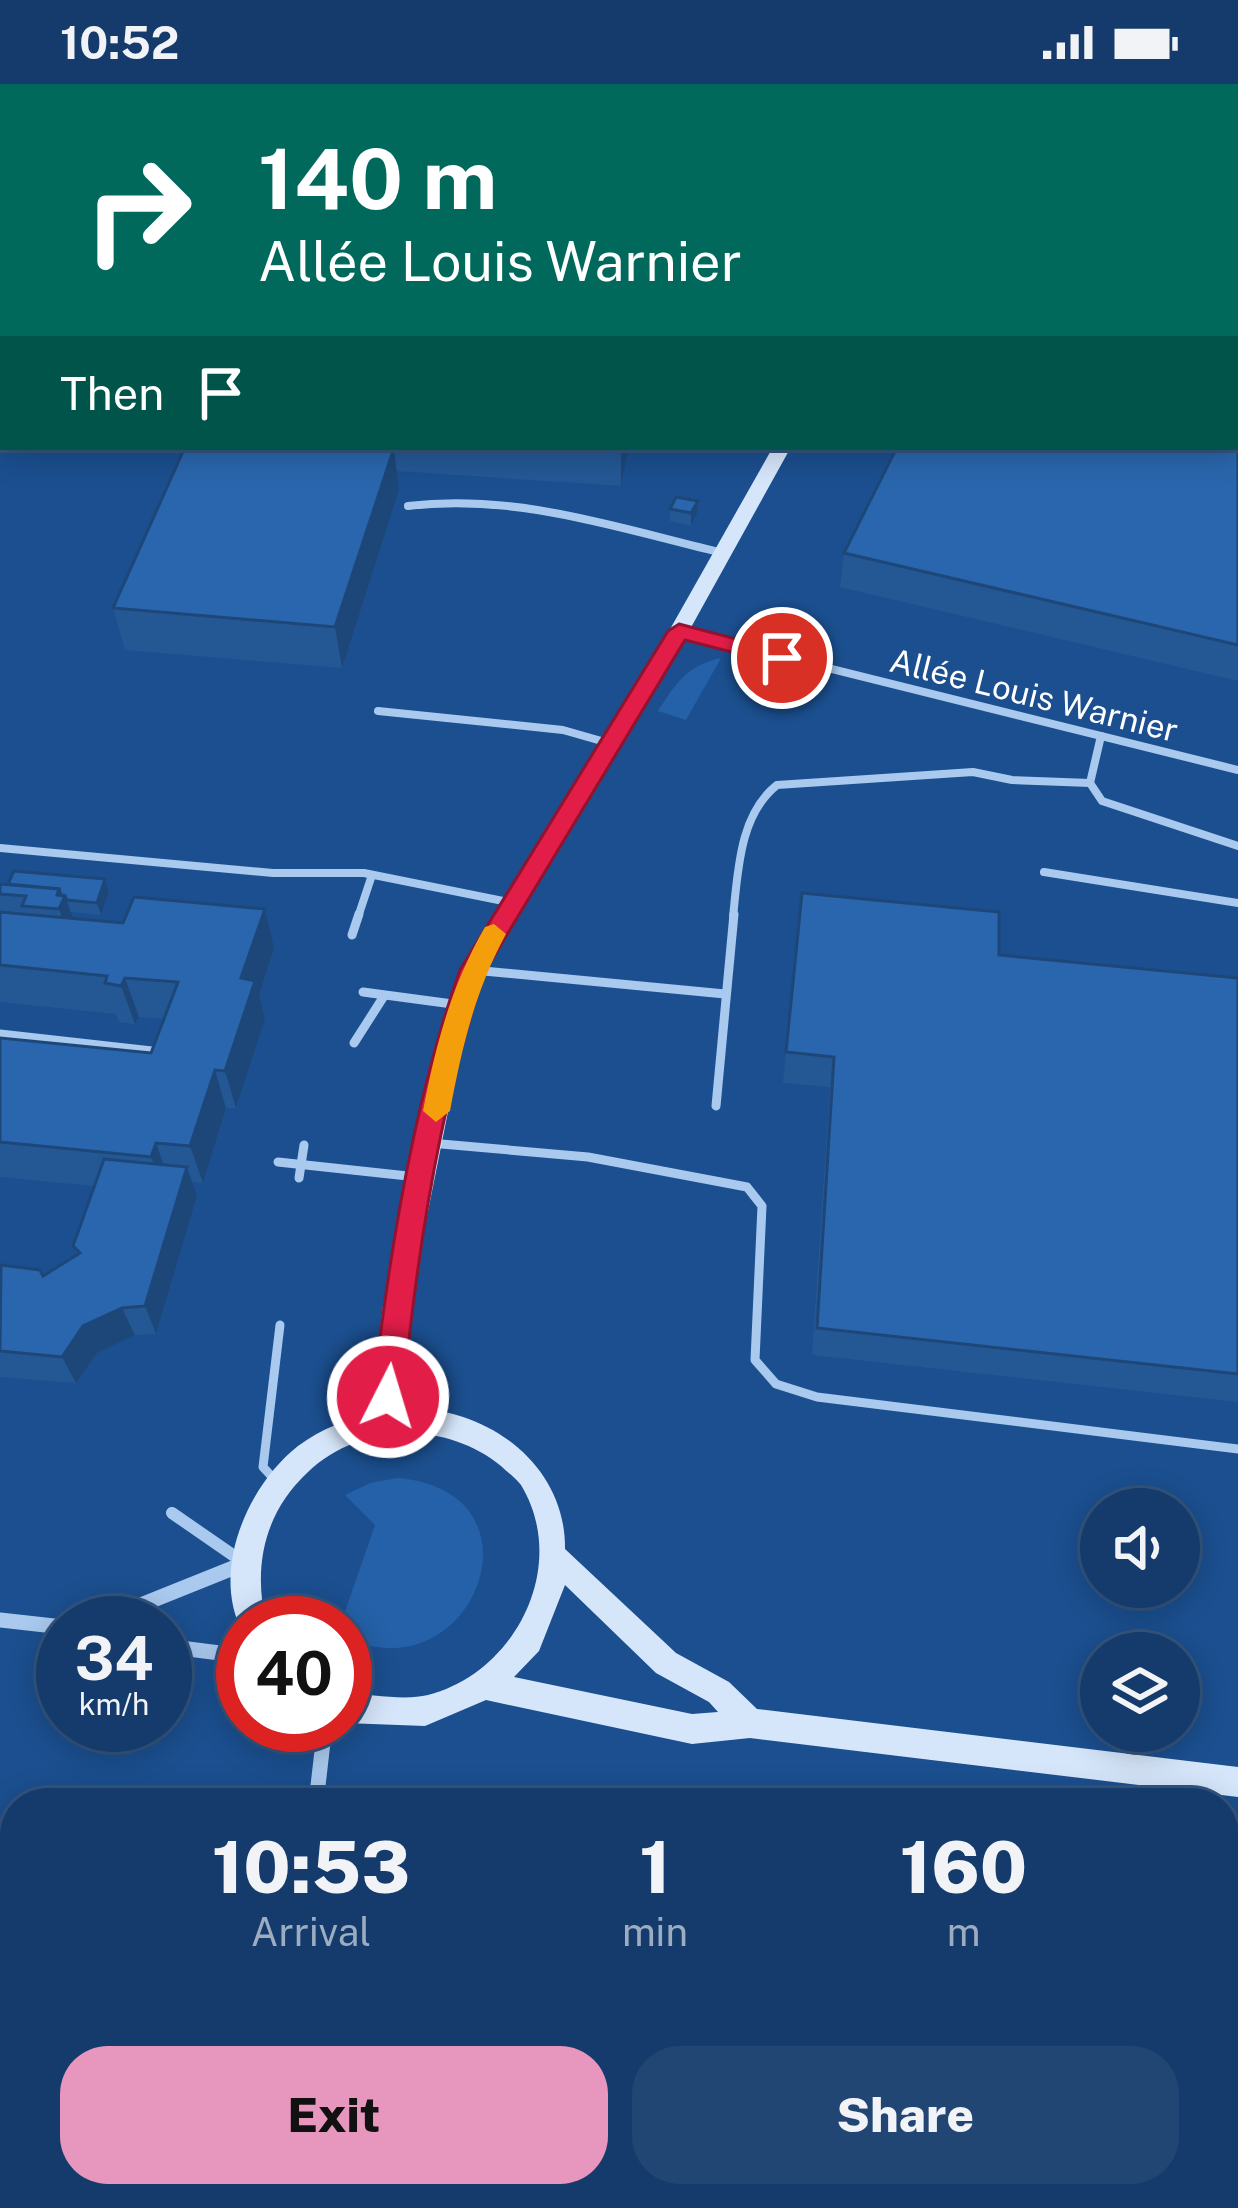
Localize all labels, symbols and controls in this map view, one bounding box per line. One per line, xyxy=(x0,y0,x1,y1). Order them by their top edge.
text: 10:52 xyxy=(60,16,179,69)
text: 140 m xyxy=(258,129,497,228)
icon: right xyxy=(60,132,216,288)
text: Allée Louis Warnier xyxy=(258,230,742,293)
icon: arrive xyxy=(188,360,254,426)
text: Then xyxy=(60,367,164,420)
pin xyxy=(731,607,833,709)
icon: arrive xyxy=(749,625,815,691)
street label: Allée Louis Warnier xyxy=(886,641,1182,749)
position arrow xyxy=(325,1334,451,1460)
map controls xyxy=(1080,1488,1200,1752)
button: sound xyxy=(1080,1488,1200,1608)
speed limit sign: 40 xyxy=(216,1596,372,1752)
text: 34 xyxy=(74,1623,154,1694)
button: layers xyxy=(1080,1632,1200,1752)
text: km/h xyxy=(79,1686,149,1722)
text: 10:53 xyxy=(212,1825,410,1909)
text: 1 xyxy=(639,1825,671,1909)
text: 160 xyxy=(900,1825,1027,1909)
text: Arrival xyxy=(251,1909,371,1955)
text: min xyxy=(622,1909,688,1955)
text: m xyxy=(947,1909,980,1955)
button: Exit xyxy=(60,2046,608,2184)
button: Share xyxy=(632,2046,1179,2184)

